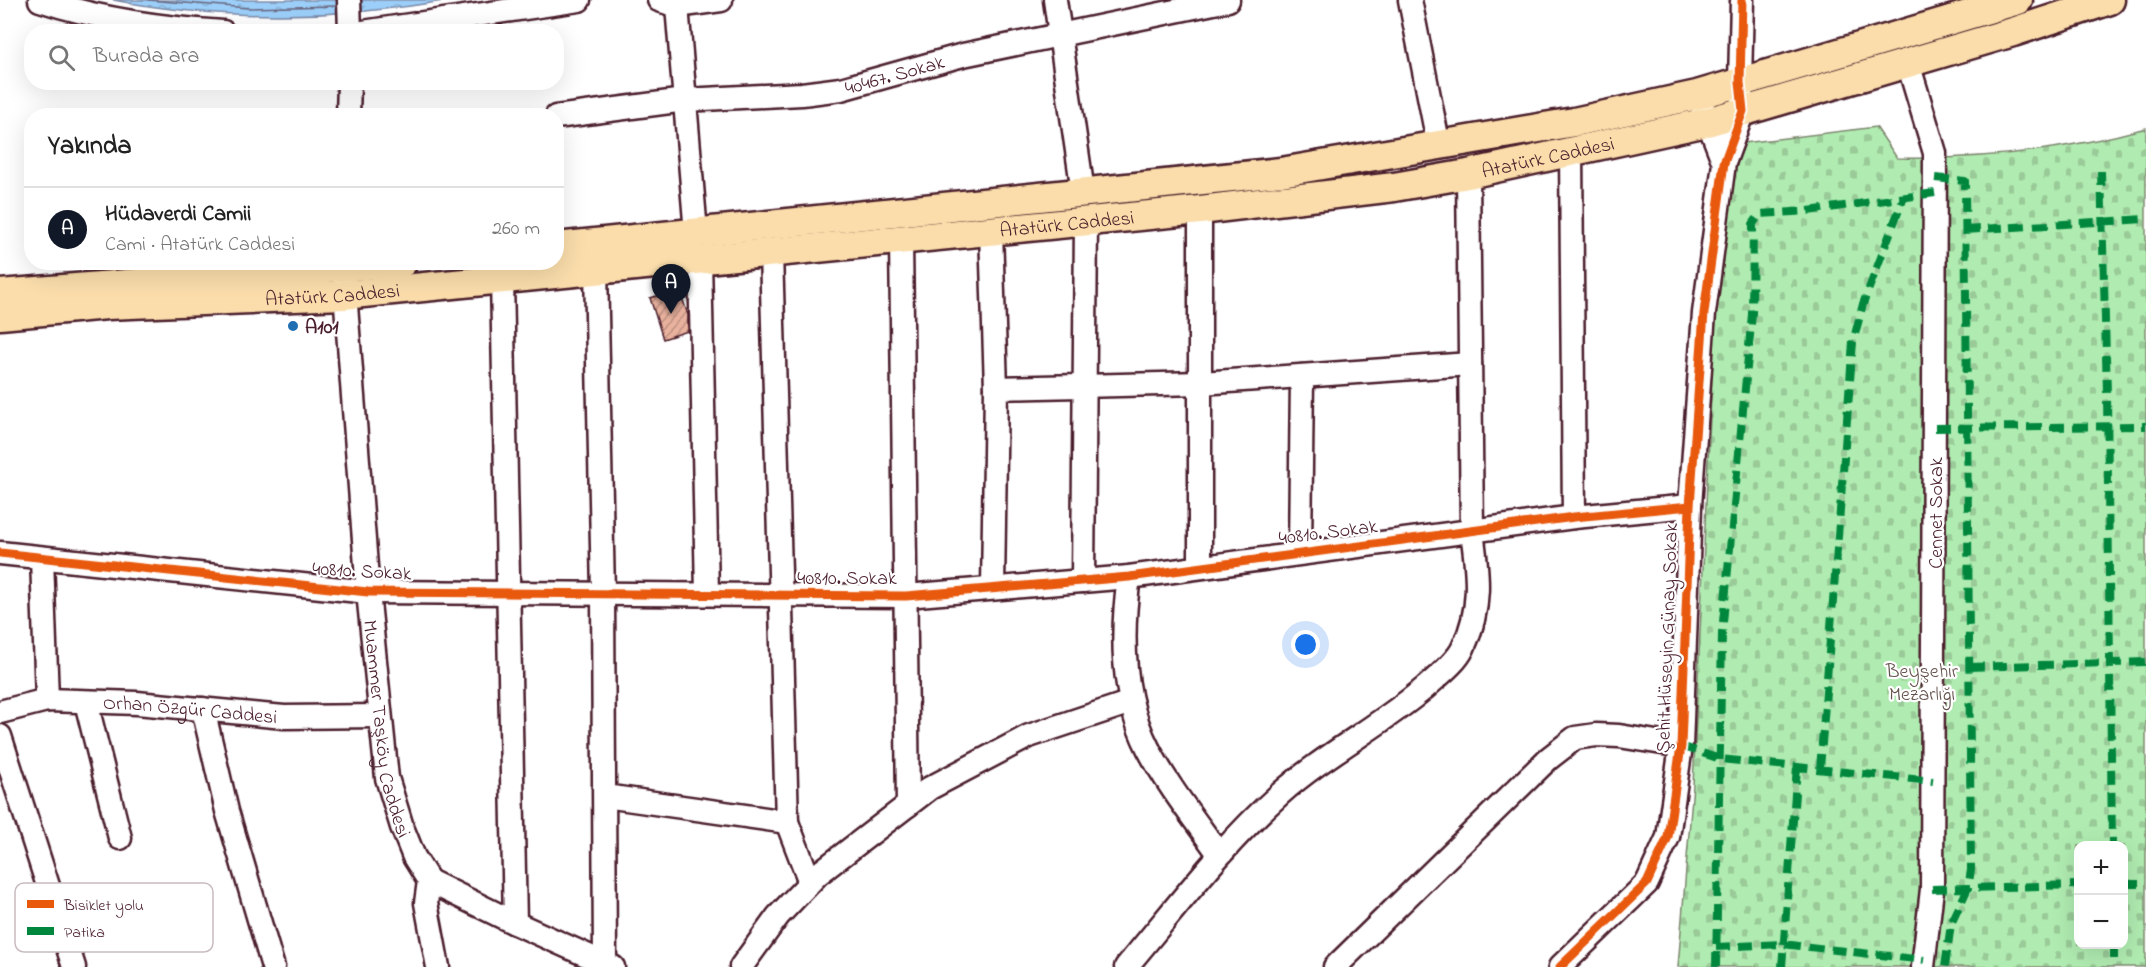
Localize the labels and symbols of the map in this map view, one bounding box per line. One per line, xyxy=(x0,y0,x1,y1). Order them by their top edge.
street label: 40467. Sokak xyxy=(842,49,948,104)
street label: Atatürk Caddesi xyxy=(1479,131,1617,188)
street label: Atatürk Caddesi xyxy=(998,205,1136,247)
pin: A xyxy=(652,264,690,314)
street label: Atatürk Caddesi xyxy=(264,277,401,315)
place label: A101 xyxy=(305,314,339,343)
marker: A101 xyxy=(286,319,300,333)
street label: Cennet Sokak xyxy=(1923,457,1952,569)
street label: 40810. Sokak xyxy=(1277,513,1380,554)
street label: Şehit Hüseyin Günay Sokak xyxy=(1650,522,1687,754)
street label: 40810. Sokak xyxy=(311,555,413,590)
street label: 40810. Sokak xyxy=(797,565,897,594)
street label: Muammer Taşköy Caddesi xyxy=(354,619,417,843)
your location xyxy=(1291,630,1320,659)
park label: Beyşehir Mezarlığı xyxy=(1885,658,1959,711)
street label: Orhan Özgür Caddesi xyxy=(103,690,278,733)
legend xyxy=(15,883,213,952)
text: Bisiklet yolu xyxy=(63,894,144,918)
text: Patika xyxy=(64,921,105,945)

